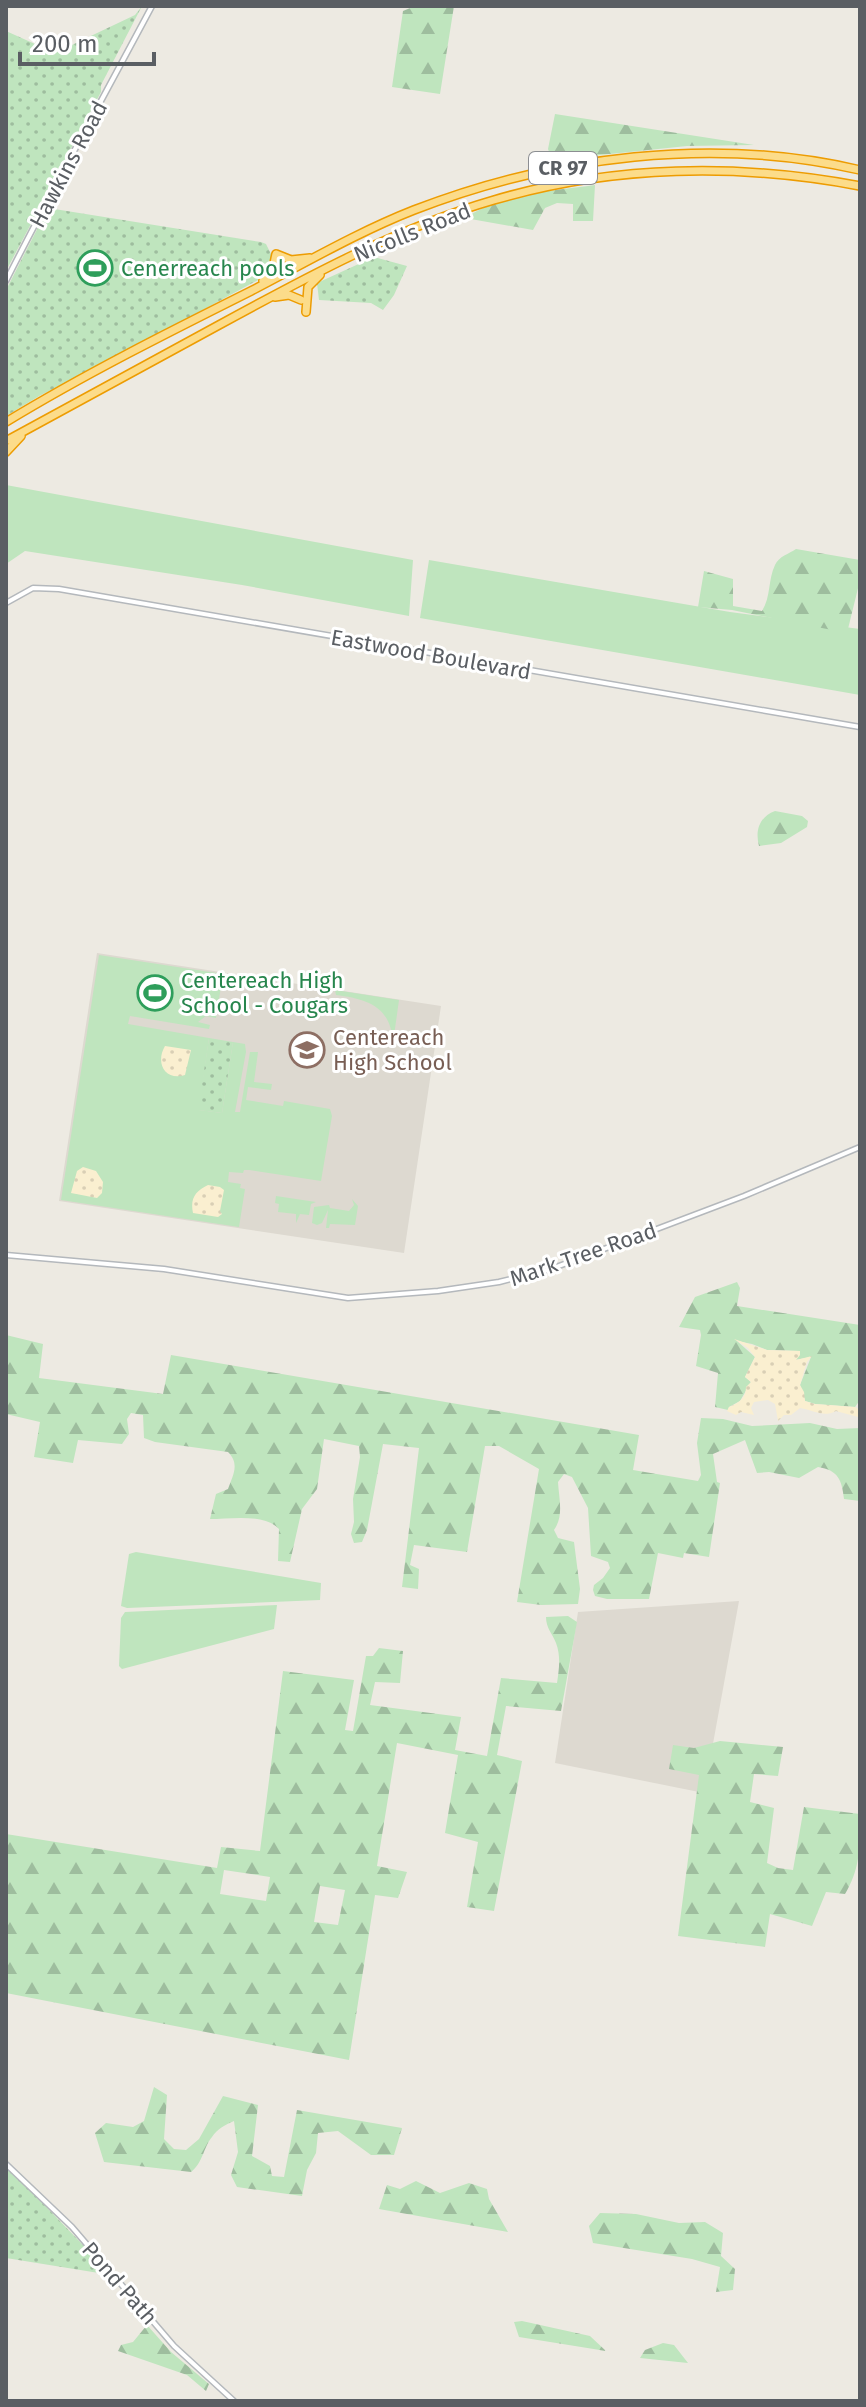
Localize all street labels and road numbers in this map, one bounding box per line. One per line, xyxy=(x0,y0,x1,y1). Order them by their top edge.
street label: Hawkins Road xyxy=(24,96,113,232)
road number: CR 97 xyxy=(529,152,597,184)
street label: Nicolls Road xyxy=(350,197,475,268)
street label: Eastwood Boulevard xyxy=(329,624,533,685)
street label: Mark Tree Road xyxy=(506,1217,660,1292)
street label: Pond Path xyxy=(76,2236,163,2330)

